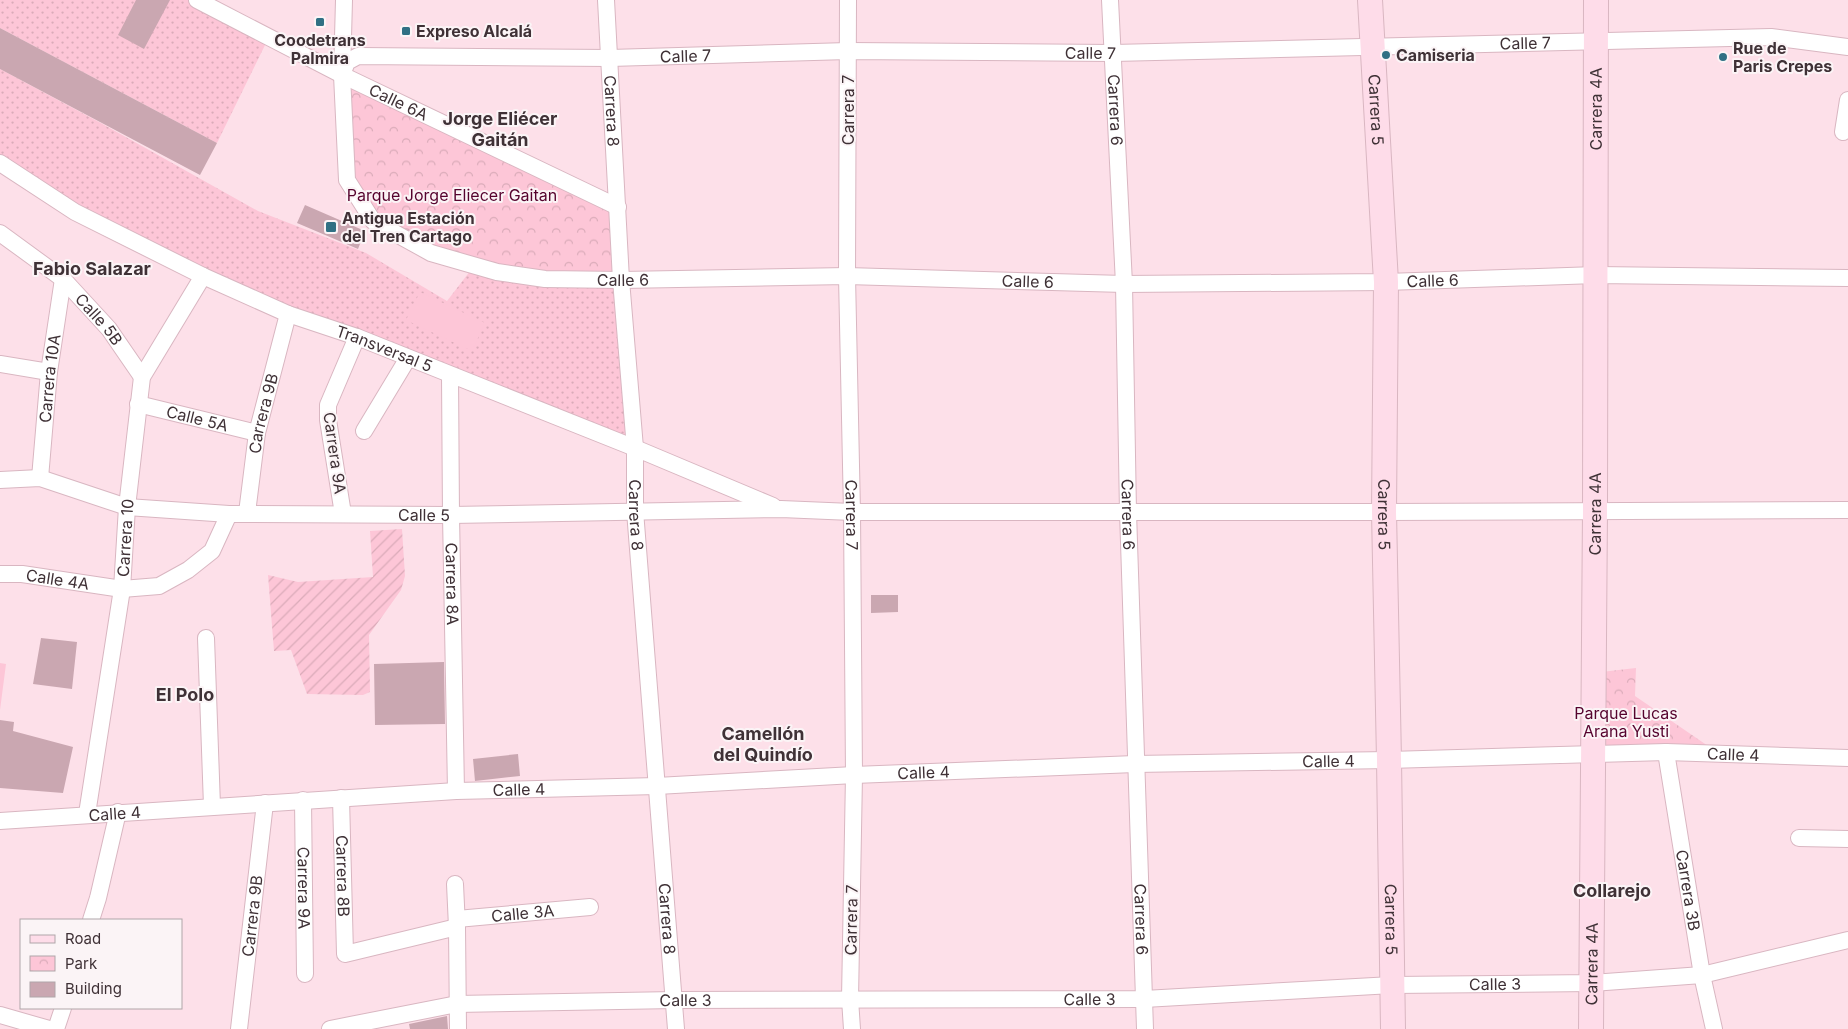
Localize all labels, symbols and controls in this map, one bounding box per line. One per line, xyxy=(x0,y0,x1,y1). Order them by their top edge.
marker: Coodetrans Palmira xyxy=(314,16,326,28)
place label: Expreso Alcalá xyxy=(416,21,532,41)
marker: Expreso Alcalá xyxy=(400,25,412,37)
place label: Coodetrans Palmira xyxy=(274,30,366,68)
street label: Calle 7 xyxy=(1499,32,1551,54)
place label: Rue de Paris Crepes xyxy=(1733,38,1832,76)
street label: Calle 7 xyxy=(1065,43,1116,63)
street label: Calle 7 xyxy=(660,45,711,67)
place label: Camiseria xyxy=(1396,45,1475,65)
marker: Camiseria xyxy=(1380,49,1392,61)
marker: Rue de Paris Crepes xyxy=(1717,51,1729,63)
street label: Carrera 4A xyxy=(1586,68,1606,151)
street label: Carrera 6 xyxy=(1104,74,1127,146)
street label: Carrera 5 xyxy=(1364,74,1388,146)
street label: Carrera 8 xyxy=(600,75,624,147)
street label: Carrera 7 xyxy=(838,75,858,145)
street label: Calle 6A xyxy=(366,79,431,125)
district label: Jorge Eliécer Gaitán xyxy=(443,108,557,150)
park label: Parque Jorge Eliecer Gaitan xyxy=(347,185,557,205)
place label: Antigua Estación del Tren Cartago xyxy=(342,208,475,246)
marker: Antigua Estación del Tren Cartago xyxy=(324,220,338,234)
district label: Fabio Salazar xyxy=(33,258,151,279)
street label: Calle 6 xyxy=(597,270,649,290)
street label: Calle 6 xyxy=(1001,270,1054,292)
street label: Calle 6 xyxy=(1406,270,1459,291)
street label: Calle 5B xyxy=(71,289,127,349)
street label: Transversal 5 xyxy=(333,321,435,376)
street label: Carrera 10A xyxy=(35,333,65,424)
street label: Carrera 9B xyxy=(245,371,282,455)
street label: Calle 5A xyxy=(164,401,230,436)
street label: Carrera 9A xyxy=(319,411,351,495)
street label: Carrera 4A xyxy=(1585,473,1605,556)
street label: Carrera 8 xyxy=(625,479,648,551)
street label: Carrera 7 xyxy=(841,479,862,550)
street label: Carrera 6 xyxy=(1117,479,1139,551)
street label: Carrera 5 xyxy=(1374,479,1395,550)
street label: Carrera 10 xyxy=(113,498,138,577)
street label: Calle 5 xyxy=(398,505,450,525)
street label: Carrera 8A xyxy=(442,543,463,625)
street label: Calle 4A xyxy=(25,565,91,594)
district label: El Polo xyxy=(156,684,214,705)
park label: Parque Lucas Arana Yusti xyxy=(1574,703,1678,741)
district label: Camellón del Quindío xyxy=(713,723,813,765)
street label: Calle 4 xyxy=(1707,743,1760,765)
street label: Calle 4 xyxy=(1302,751,1355,771)
street label: Calle 4 xyxy=(897,761,950,783)
street label: Calle 4 xyxy=(492,779,546,800)
street label: Calle 4 xyxy=(88,802,142,825)
street label: Carrera 8B xyxy=(332,835,354,917)
street label: Carrera 9A xyxy=(294,847,314,929)
street label: Carrera 3B xyxy=(1672,848,1705,932)
street label: Carrera 9B xyxy=(237,874,267,958)
district label: Collarejo xyxy=(1573,880,1651,901)
street label: Carrera 8 xyxy=(654,882,680,955)
street label: Carrera 6 xyxy=(1130,883,1153,955)
street label: Carrera 5 xyxy=(1381,884,1402,955)
street label: Carrera 7 xyxy=(840,885,862,955)
street label: Calle 3A xyxy=(490,900,555,926)
legend xyxy=(20,919,182,1009)
street label: Carrera 4A xyxy=(1581,922,1602,1006)
text: Road xyxy=(65,929,101,948)
text: Park xyxy=(65,954,98,973)
street label: Calle 3 xyxy=(1469,974,1521,994)
text: Building xyxy=(65,979,122,998)
street label: Calle 3 xyxy=(1063,989,1116,1009)
street label: Calle 3 xyxy=(659,990,712,1010)

